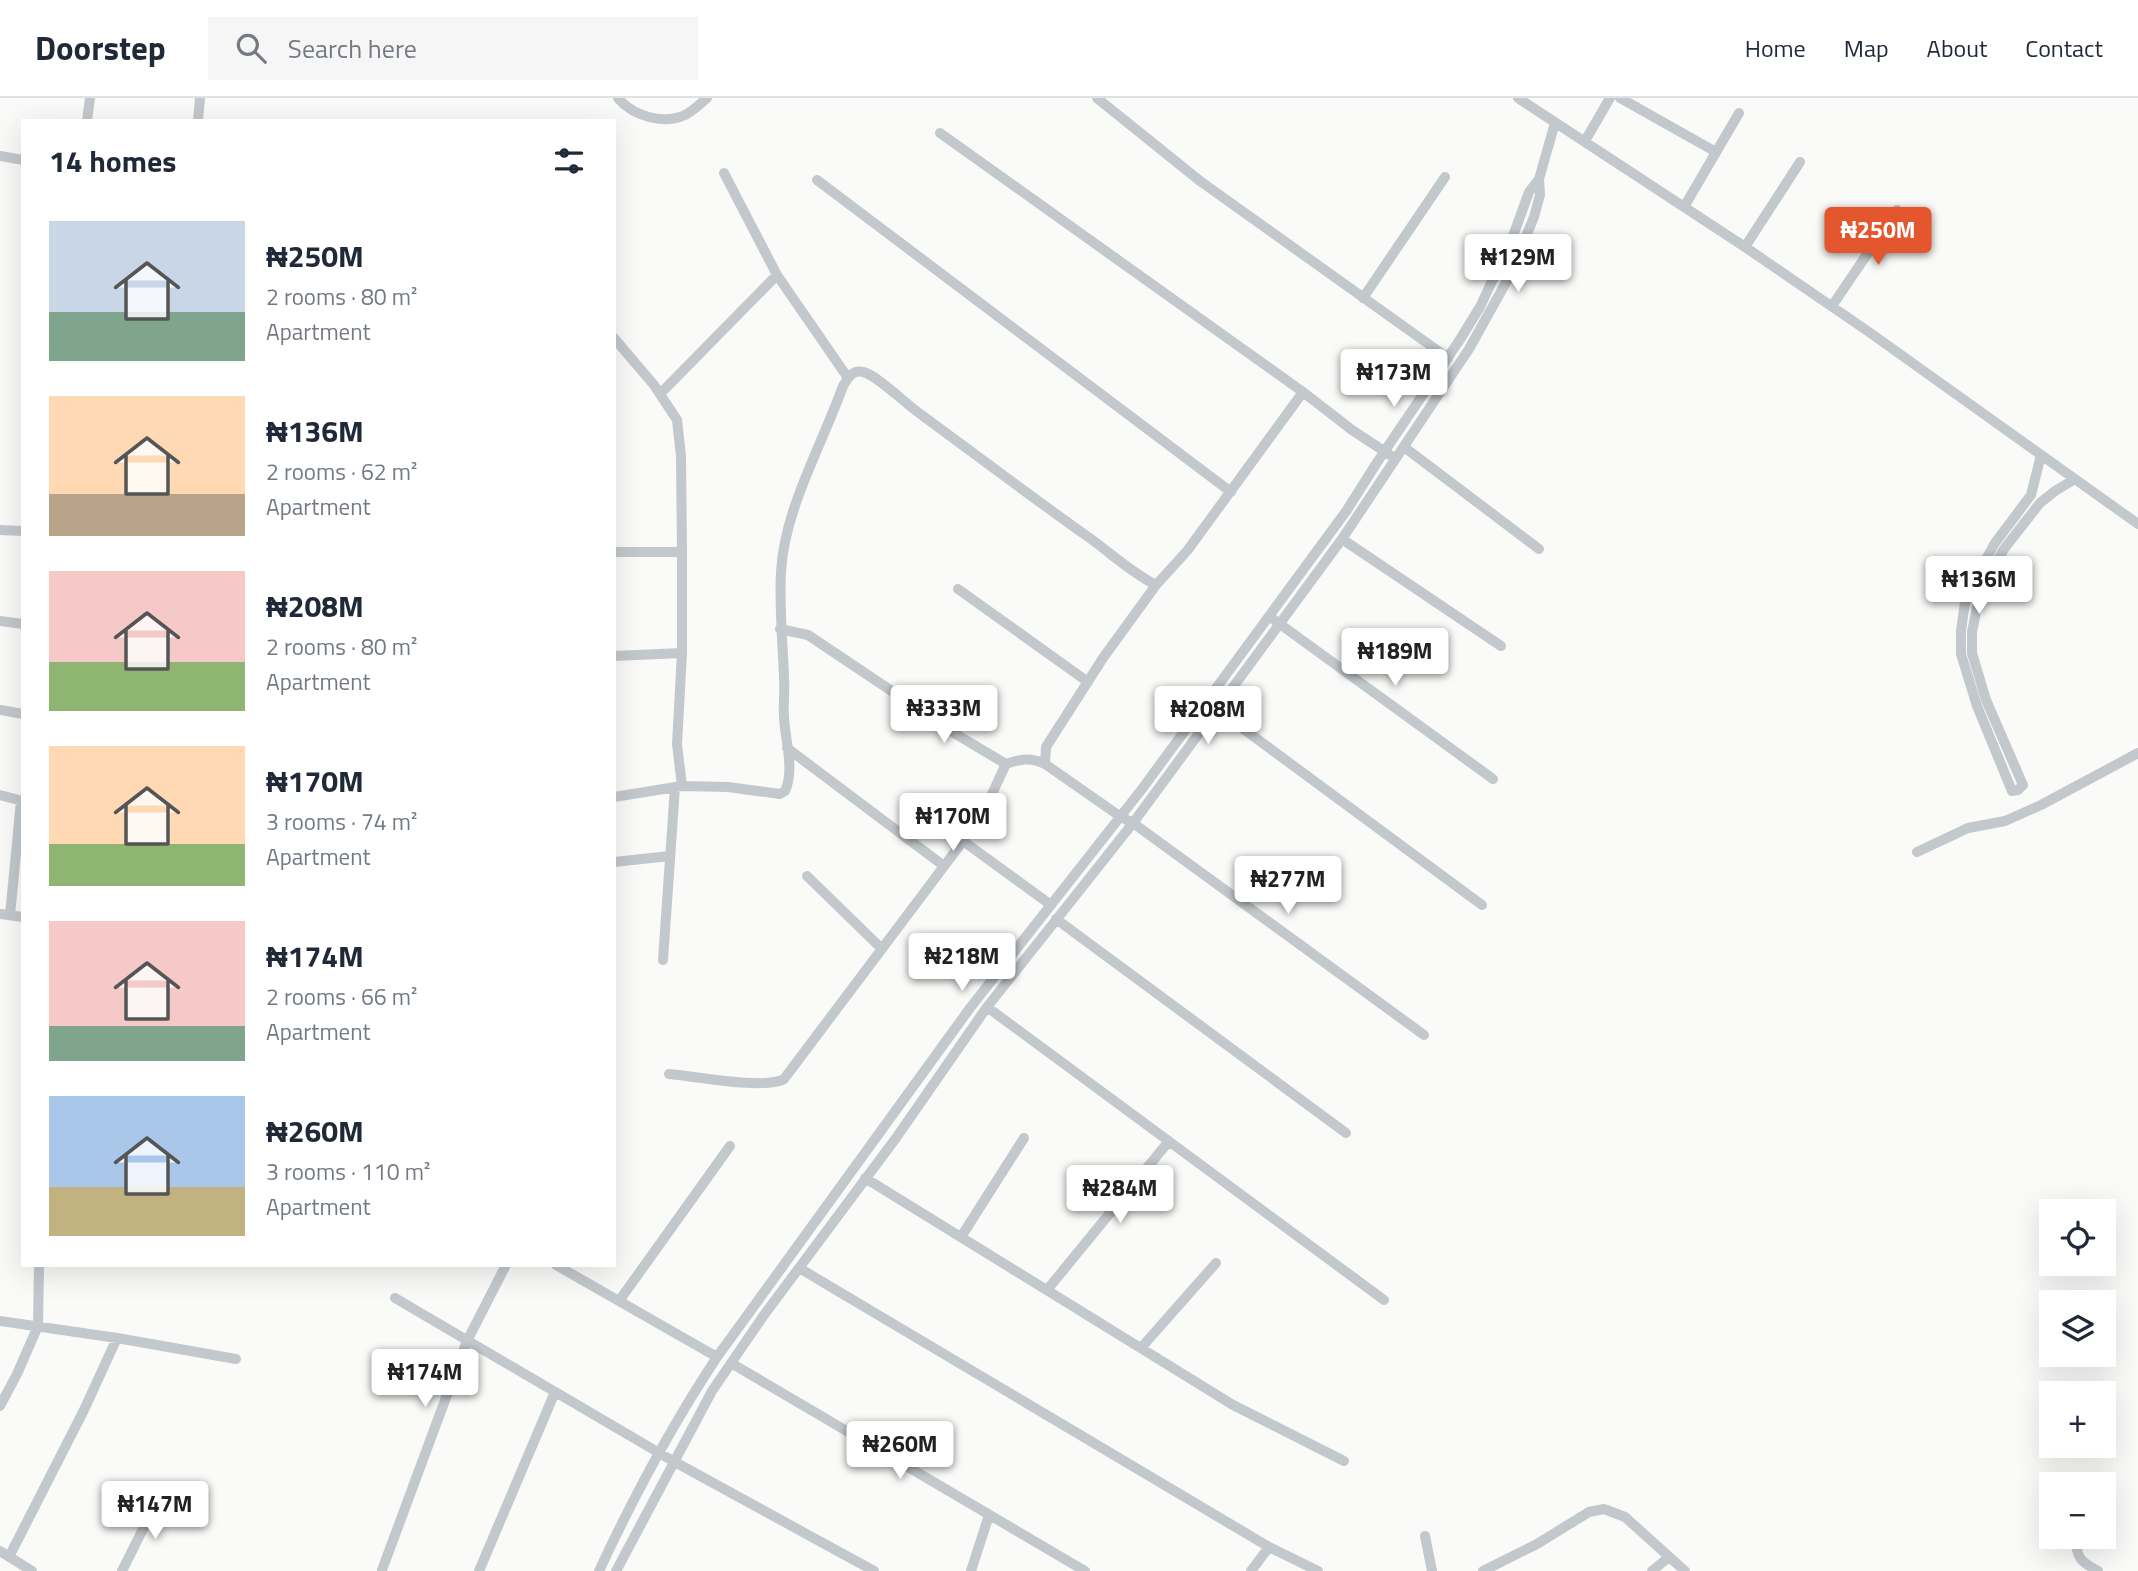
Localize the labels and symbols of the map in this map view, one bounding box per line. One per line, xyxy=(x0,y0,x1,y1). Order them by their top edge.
pin: ₦250M xyxy=(1829,208,1927,267)
pin: ₦129M xyxy=(1469,234,1567,294)
pin: ₦173M xyxy=(1345,350,1443,409)
pin: ₦136M xyxy=(1930,556,2028,616)
pin: ₦189M xyxy=(1346,628,1444,688)
pin: ₦333M xyxy=(895,686,993,745)
pin: ₦208M xyxy=(1159,686,1257,746)
pin: ₦170M xyxy=(904,794,1002,853)
pin: ₦277M xyxy=(1239,856,1337,916)
pin: ₦218M xyxy=(913,934,1011,993)
pin: ₦284M xyxy=(1071,1166,1169,1225)
pin: ₦174M xyxy=(376,1350,474,1409)
pin: ₦260M xyxy=(851,1422,949,1481)
pin: ₦147M xyxy=(106,1482,204,1541)

